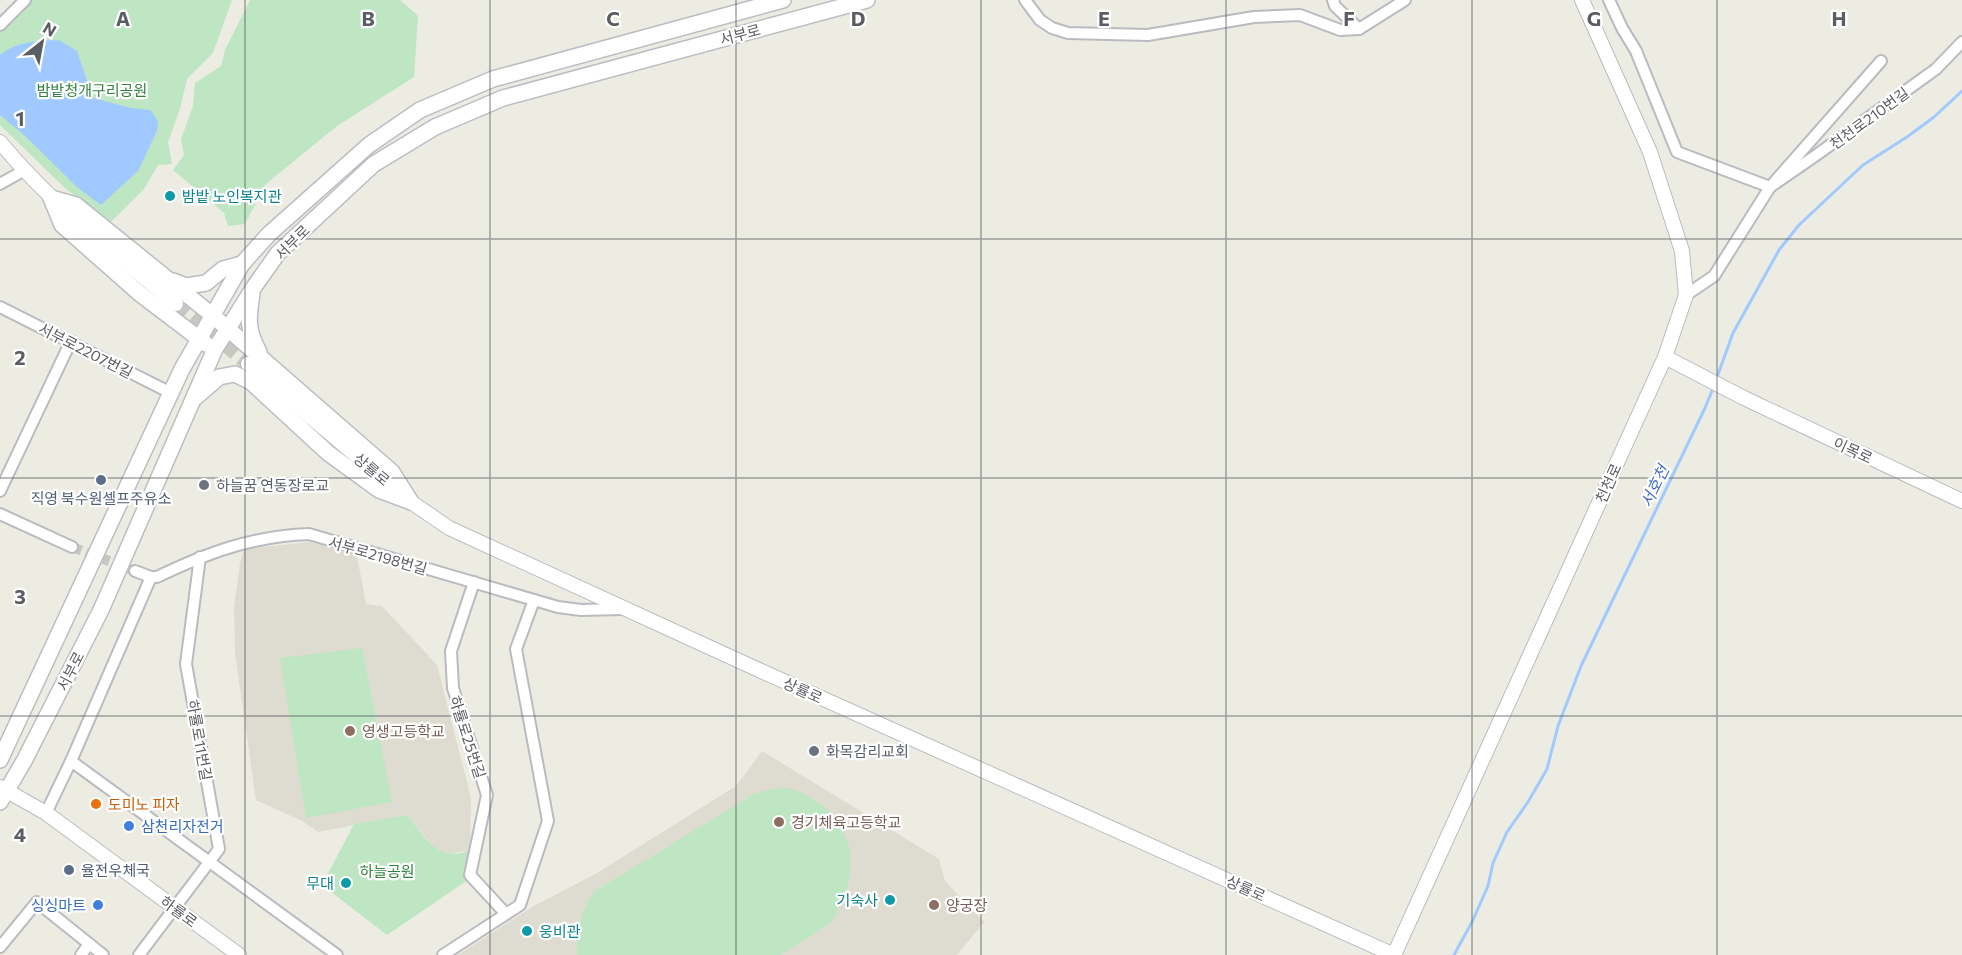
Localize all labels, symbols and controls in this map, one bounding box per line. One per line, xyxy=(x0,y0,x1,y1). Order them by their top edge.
text: A xyxy=(116,6,130,30)
text: B xyxy=(361,6,375,30)
text: C xyxy=(606,6,620,30)
text: D xyxy=(851,6,865,30)
text: E xyxy=(1098,6,1110,30)
text: F xyxy=(1343,6,1355,30)
text: G xyxy=(1587,6,1601,30)
text: H xyxy=(1832,6,1847,30)
north arrow xyxy=(12,12,72,72)
text: N xyxy=(40,17,60,40)
street label: 서부로 xyxy=(718,20,762,48)
park label: 밤밭청개구리공원 xyxy=(37,81,147,99)
street label: 천천로210번길 xyxy=(1826,83,1912,153)
text: 1 xyxy=(15,106,25,130)
place label: 밤밭 노인복지관 xyxy=(182,187,282,205)
marker: 밤밭 노인복지관 xyxy=(163,189,177,203)
street label: 서부로 xyxy=(271,221,313,263)
street label: 서부로2207번길 xyxy=(36,319,136,381)
text: 2 xyxy=(14,345,26,369)
street label: 이목로 xyxy=(1830,433,1876,467)
street label: 상률로 xyxy=(350,449,394,489)
street label: 천천로 xyxy=(1591,460,1625,506)
water label: 서호천 xyxy=(1636,460,1673,510)
marker: 직영 북수원셀프주유소 xyxy=(94,473,108,487)
place label: 하늘꿈 연동장로교 xyxy=(216,476,329,494)
marker: 하늘꿈 연동장로교 xyxy=(197,478,211,492)
place label: 직영 북수원셀프주유소 xyxy=(31,489,172,507)
street label: 서부로2198번길 xyxy=(327,532,429,578)
text: 3 xyxy=(14,584,26,608)
street label: 서부로 xyxy=(53,648,87,694)
street label: 상률로 xyxy=(780,673,826,707)
street label: 하률로25번길 xyxy=(446,693,490,781)
street label: 하률로11번길 xyxy=(184,698,216,782)
place label: 영생고등학교 xyxy=(362,722,445,740)
marker: 영생고등학교 xyxy=(343,724,357,738)
place label: 화목감리교회 xyxy=(826,742,909,760)
marker: 화목감리교회 xyxy=(807,744,821,758)
place label: 도미노 피자 xyxy=(108,795,180,813)
marker: 도미노 피자 xyxy=(89,797,103,811)
place label: 경기체육고등학교 xyxy=(791,813,901,831)
marker: 경기체육고등학교 xyxy=(772,815,786,829)
place label: 삼천리자전거 xyxy=(141,817,224,835)
marker: 삼천리자전거 xyxy=(122,819,136,833)
text: 4 xyxy=(14,822,26,846)
place label: 율전우체국 xyxy=(81,861,150,879)
park label: 하늘공원 xyxy=(359,862,415,880)
marker: 율전우체국 xyxy=(62,863,76,877)
street label: 상률로 xyxy=(1223,871,1269,905)
place label: 무대 xyxy=(306,874,334,892)
marker: 무대 xyxy=(339,876,353,890)
place label: 기숙사 xyxy=(837,891,878,909)
street label: 하률로 xyxy=(157,892,201,930)
marker: 기숙사 xyxy=(883,893,897,907)
place label: 싱싱마트 xyxy=(31,896,86,914)
place label: 양궁장 xyxy=(946,896,988,914)
marker: 싱싱마트 xyxy=(91,898,105,912)
marker: 양궁장 xyxy=(927,898,941,912)
place label: 웅비관 xyxy=(539,922,581,940)
marker: 웅비관 xyxy=(520,924,534,938)

